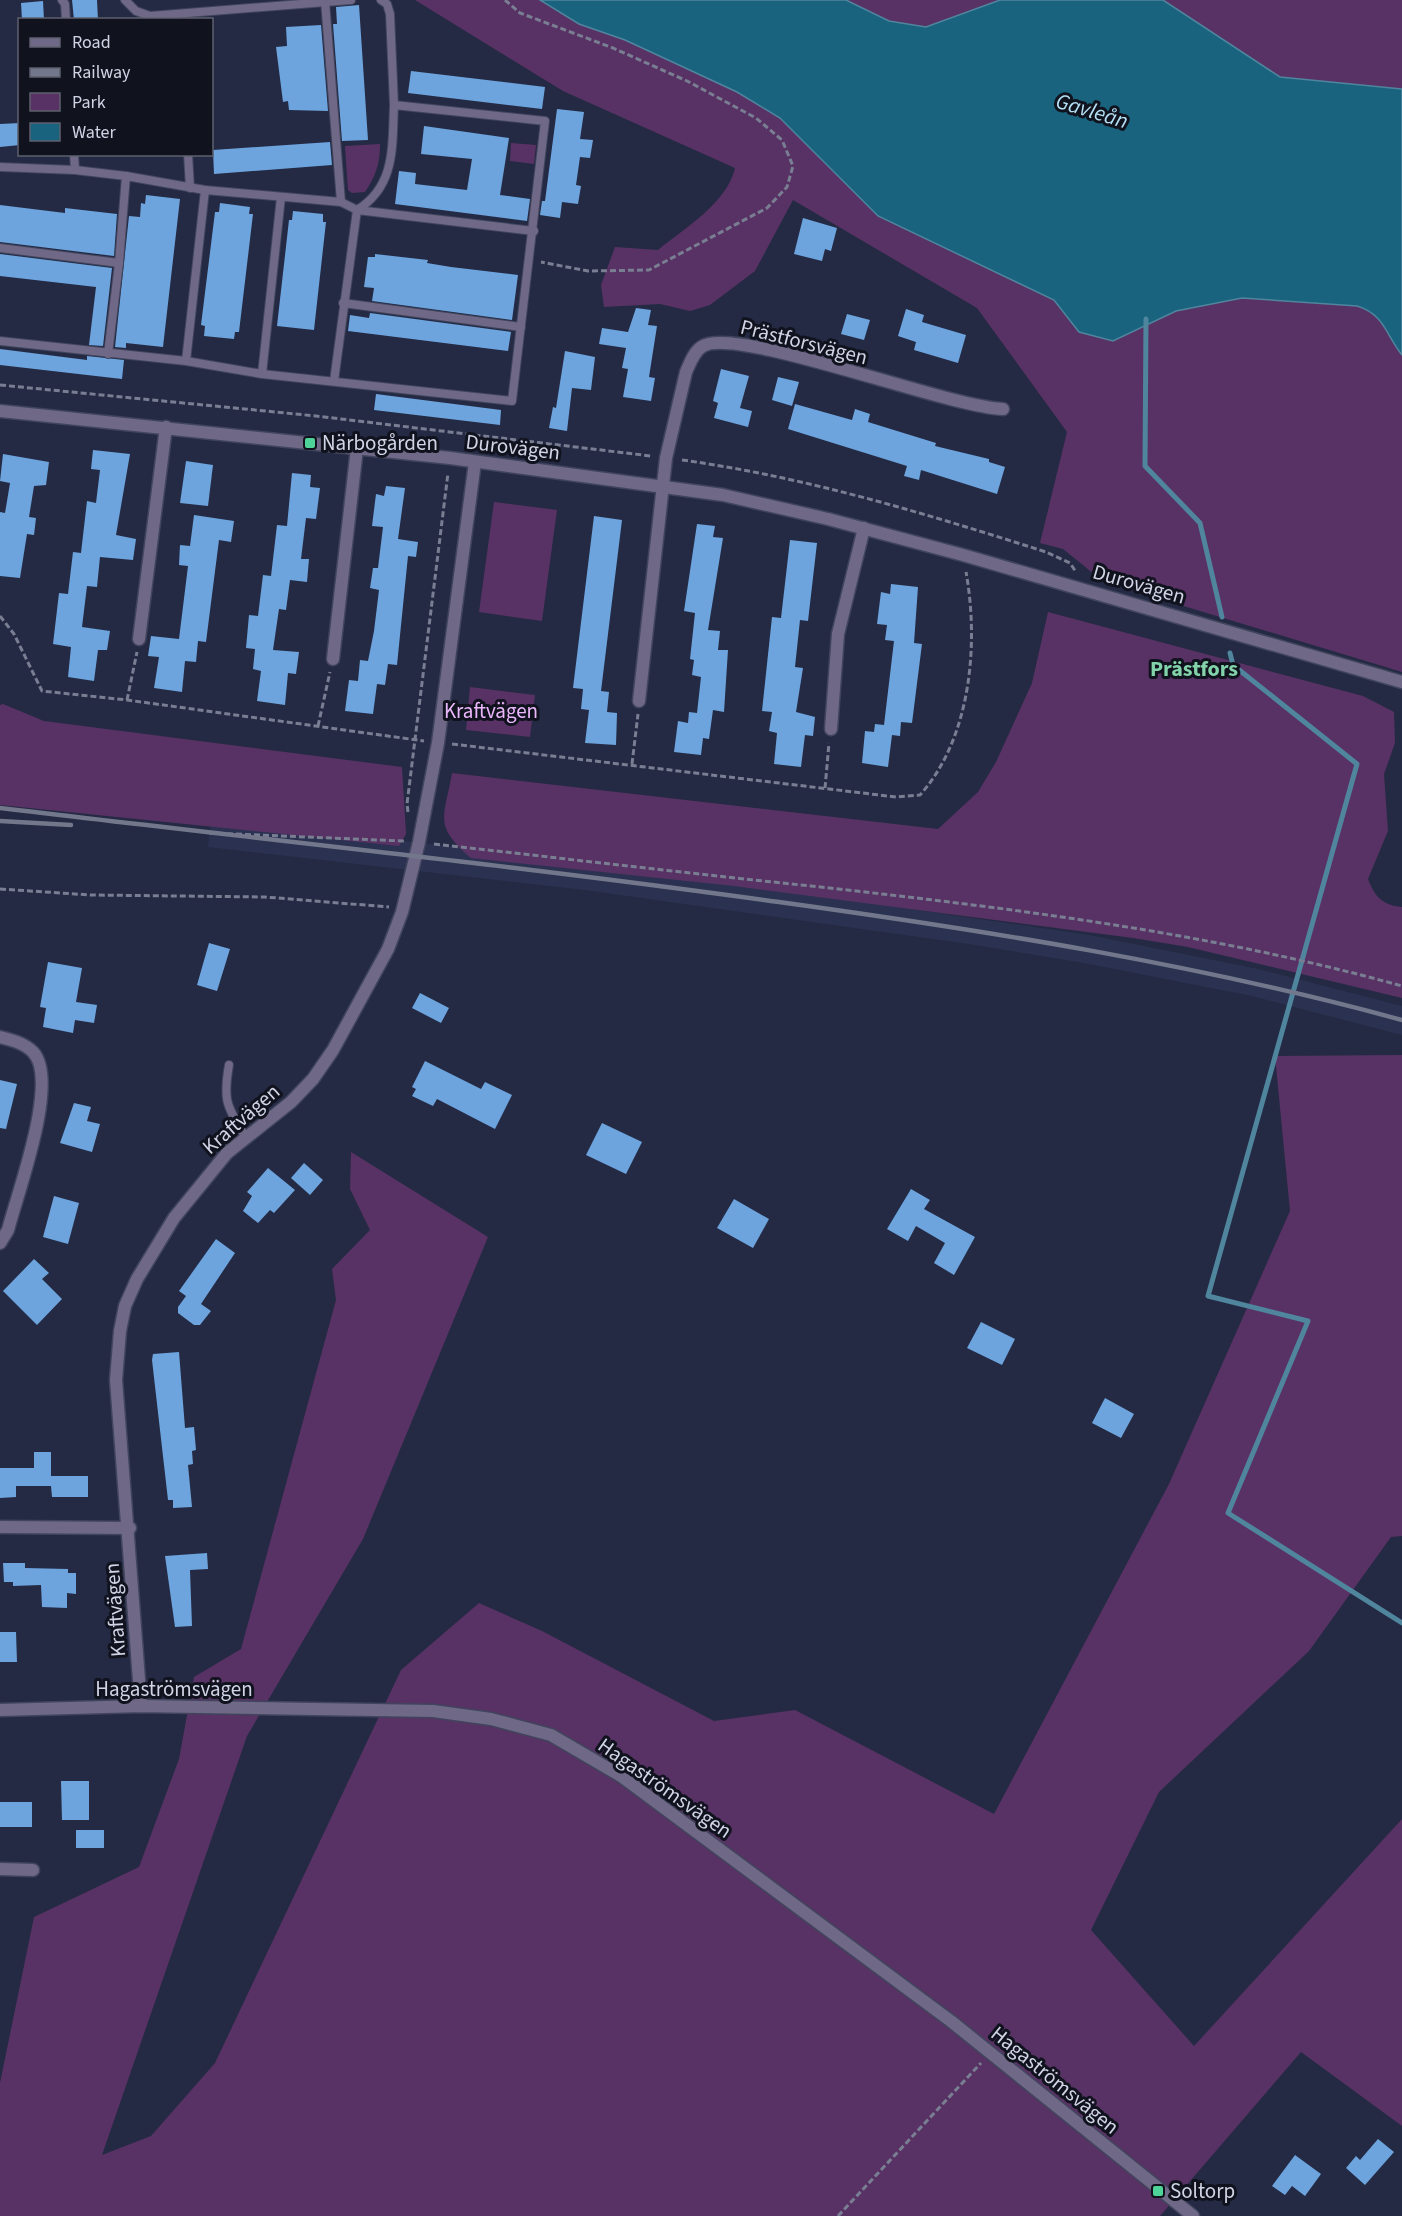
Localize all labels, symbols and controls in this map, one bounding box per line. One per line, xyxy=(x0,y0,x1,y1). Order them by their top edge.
legend xyxy=(18,18,213,156)
text: Road xyxy=(72,30,111,55)
text: Railway xyxy=(72,60,131,85)
water label: Gavleån xyxy=(1052,85,1132,137)
text: Park xyxy=(72,90,106,115)
text: Water xyxy=(72,120,116,145)
street label: Prästforsvägen xyxy=(737,312,871,372)
street label: Durovägen xyxy=(464,426,562,468)
place label: Närbogården xyxy=(322,428,438,458)
marker: Närbogården xyxy=(303,436,317,450)
street label: Durovägen xyxy=(1089,557,1189,611)
district label: Prästfors xyxy=(1150,653,1238,685)
park label: Kraftvägen xyxy=(444,696,538,726)
street label: Kraftvägen xyxy=(196,1077,286,1161)
street label: Kraftvägen xyxy=(97,1562,133,1658)
street label: Hagaströmsvägen xyxy=(95,1674,253,1704)
street label: Hagaströmsvägen xyxy=(592,1731,738,1845)
street label: Hagaströmsvägen xyxy=(984,2019,1126,2141)
place label: Soltorp xyxy=(1170,2176,1235,2206)
marker: Soltorp xyxy=(1151,2184,1165,2198)

